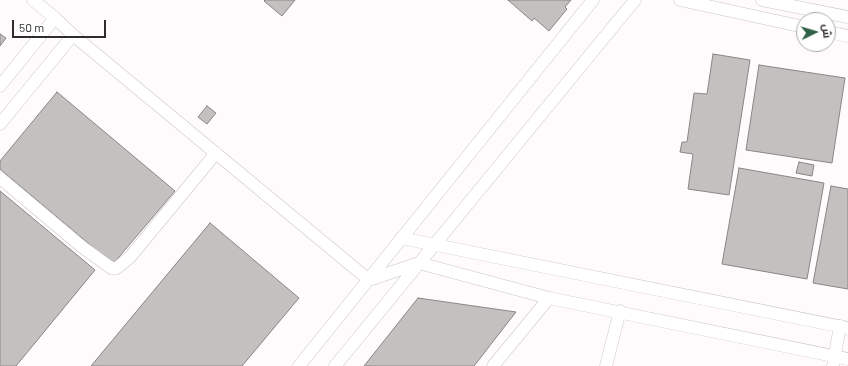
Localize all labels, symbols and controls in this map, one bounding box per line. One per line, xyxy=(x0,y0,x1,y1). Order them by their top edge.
scale bar xyxy=(14,12,108,38)
north arrow xyxy=(796,12,836,52)
text: 50 m xyxy=(19,20,44,34)
text: ش xyxy=(820,23,835,39)

